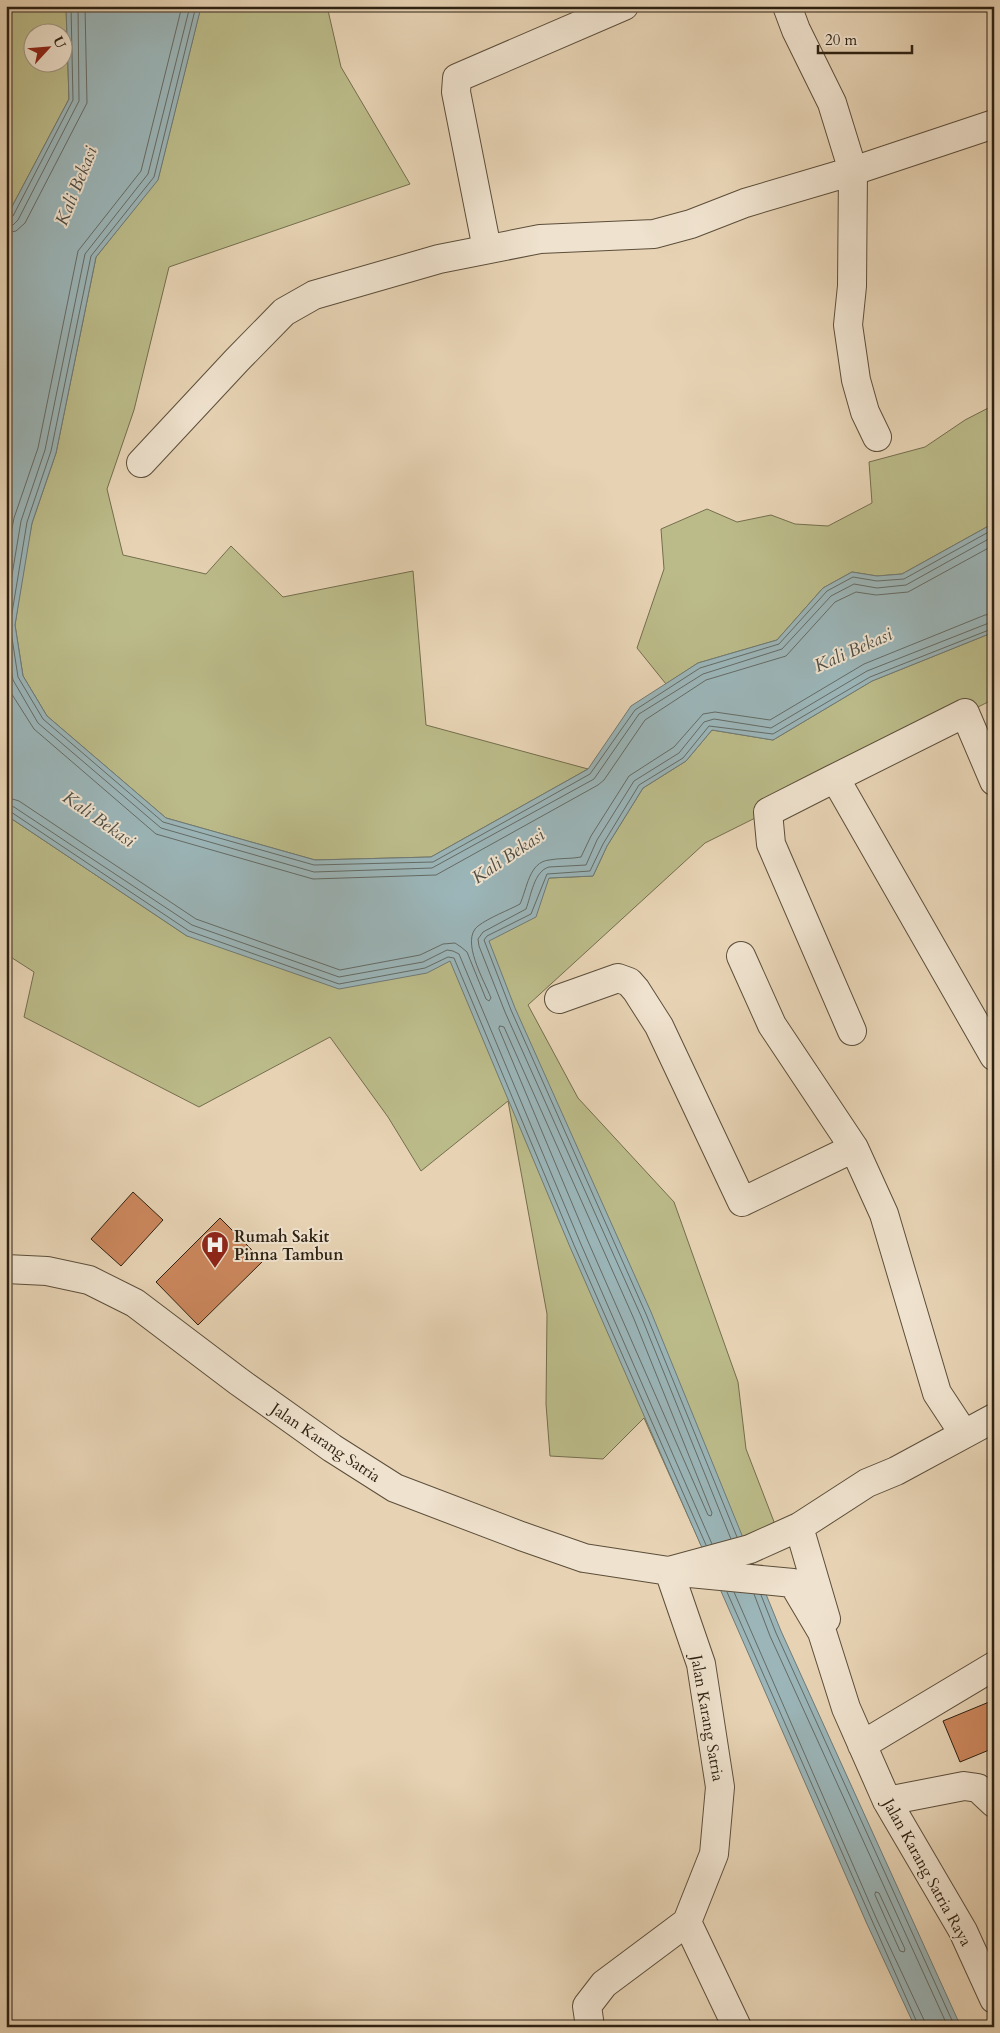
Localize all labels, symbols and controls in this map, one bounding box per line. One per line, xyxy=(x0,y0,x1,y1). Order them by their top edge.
north arrow xyxy=(22,22,72,72)
scale bar xyxy=(818,22,911,54)
text: 20 m xyxy=(825,30,857,50)
text: U xyxy=(48,33,71,52)
water label: Kali Bekasi xyxy=(49,142,104,229)
water label: Kali Bekasi xyxy=(810,622,897,679)
water label: Kali Bekasi xyxy=(58,785,141,854)
water label: Kali Bekasi xyxy=(467,822,551,890)
place label: Rumah Sakit Pinna Tambun xyxy=(234,1226,344,1266)
hospital icon: Rumah Sakit Pinna Tambun xyxy=(200,1230,230,1269)
street label: Jalan Karang Satria xyxy=(265,1397,385,1488)
street label: Jalan Karang Satria xyxy=(685,1651,729,1783)
street label: Jalan Karang Satria Raya xyxy=(876,1793,977,1950)

